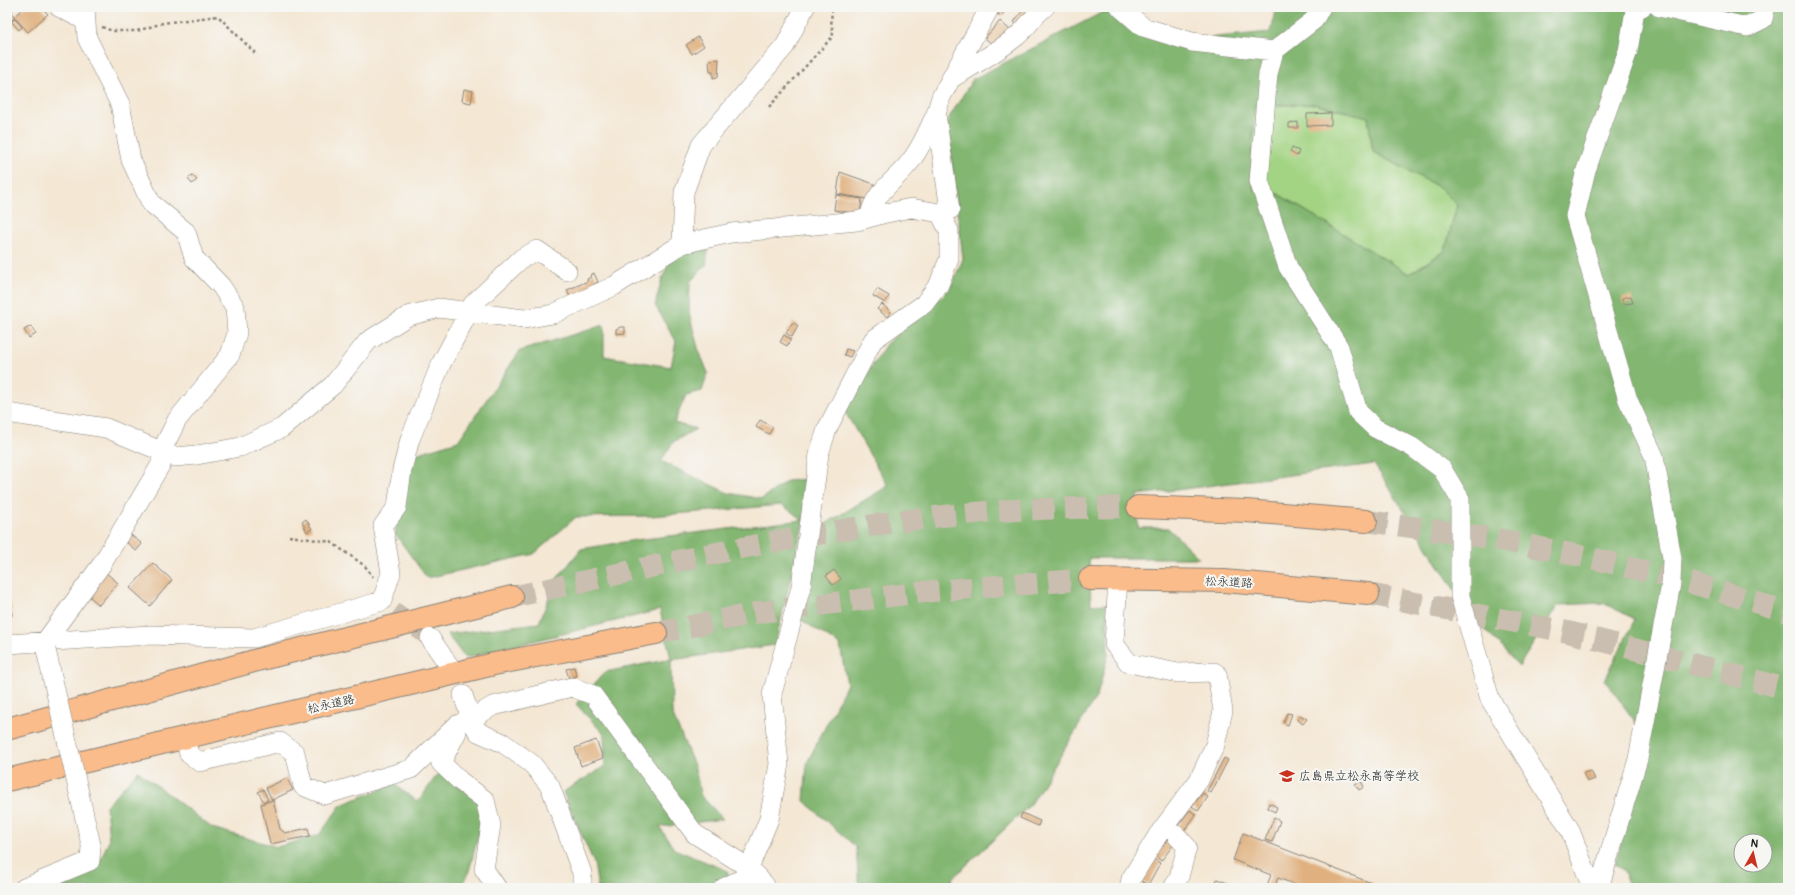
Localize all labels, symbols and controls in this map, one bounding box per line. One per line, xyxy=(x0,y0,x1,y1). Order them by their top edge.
street label: 松永道路 xyxy=(1205,574,1253,591)
street label: 松永道路 xyxy=(306,692,356,717)
school or university icon: 広島県立松永高等学校 xyxy=(1278,767,1296,785)
place label: 広島県立松永高等学校 xyxy=(1299,769,1419,784)
north arrow xyxy=(1733,833,1773,873)
text: N xyxy=(1750,837,1759,851)

